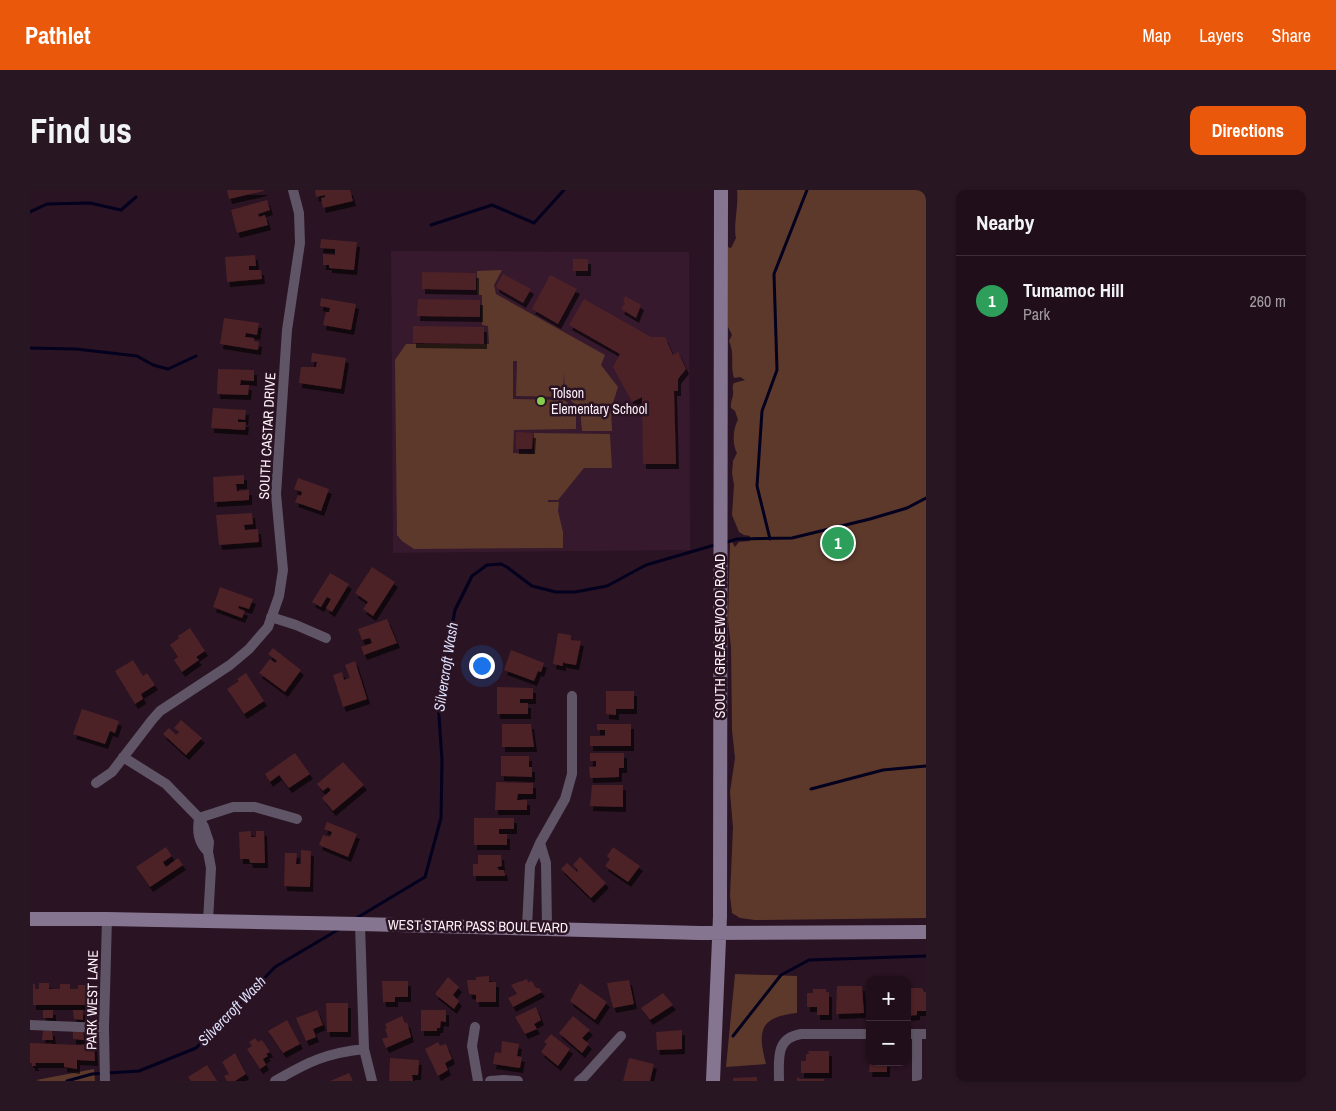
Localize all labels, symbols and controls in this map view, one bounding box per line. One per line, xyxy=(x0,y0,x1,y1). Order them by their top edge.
text: Pathlet xyxy=(25,19,91,51)
text: Map xyxy=(1143,23,1171,48)
text: Layers xyxy=(1199,23,1244,48)
text: Share xyxy=(1272,23,1311,48)
button: Directions xyxy=(1190,106,1306,155)
text: Find us xyxy=(30,107,132,154)
text: Nearby xyxy=(976,208,1034,237)
text: Tumamoc Hill xyxy=(1023,277,1124,303)
text: 1 xyxy=(988,290,996,312)
text: 260 m xyxy=(1250,290,1286,312)
text: Park xyxy=(1023,303,1050,325)
street label: SOUTH CASTAR DRIVE xyxy=(255,372,279,500)
place label: Tolson Elementary School xyxy=(551,384,647,418)
marker: Tolson Elementary School xyxy=(535,395,547,407)
pin: 1 xyxy=(822,524,854,562)
street label: SOUTH GREASEWOOD ROAD xyxy=(711,554,729,718)
water label: Silvercroft Wash xyxy=(428,621,463,713)
your location xyxy=(469,653,495,679)
street label: WEST STARR PASS BOULEVARD xyxy=(388,915,568,937)
street label: PARK WEST LANE xyxy=(82,950,102,1050)
water label: Silvercroft Wash xyxy=(193,971,271,1050)
map controls xyxy=(866,976,911,1066)
button: + xyxy=(866,976,911,1021)
button: − xyxy=(866,1021,911,1066)

